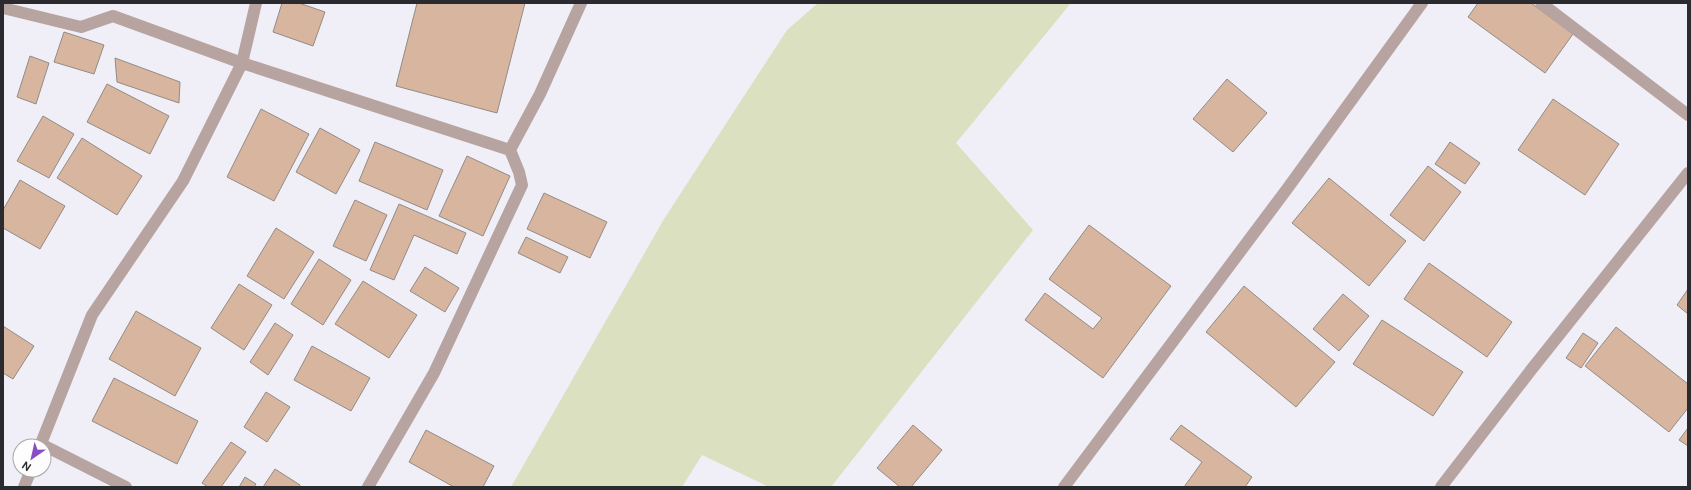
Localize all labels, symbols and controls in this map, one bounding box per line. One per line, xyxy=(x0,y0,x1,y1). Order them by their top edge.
north arrow xyxy=(12,438,52,478)
text: N xyxy=(19,458,34,474)

